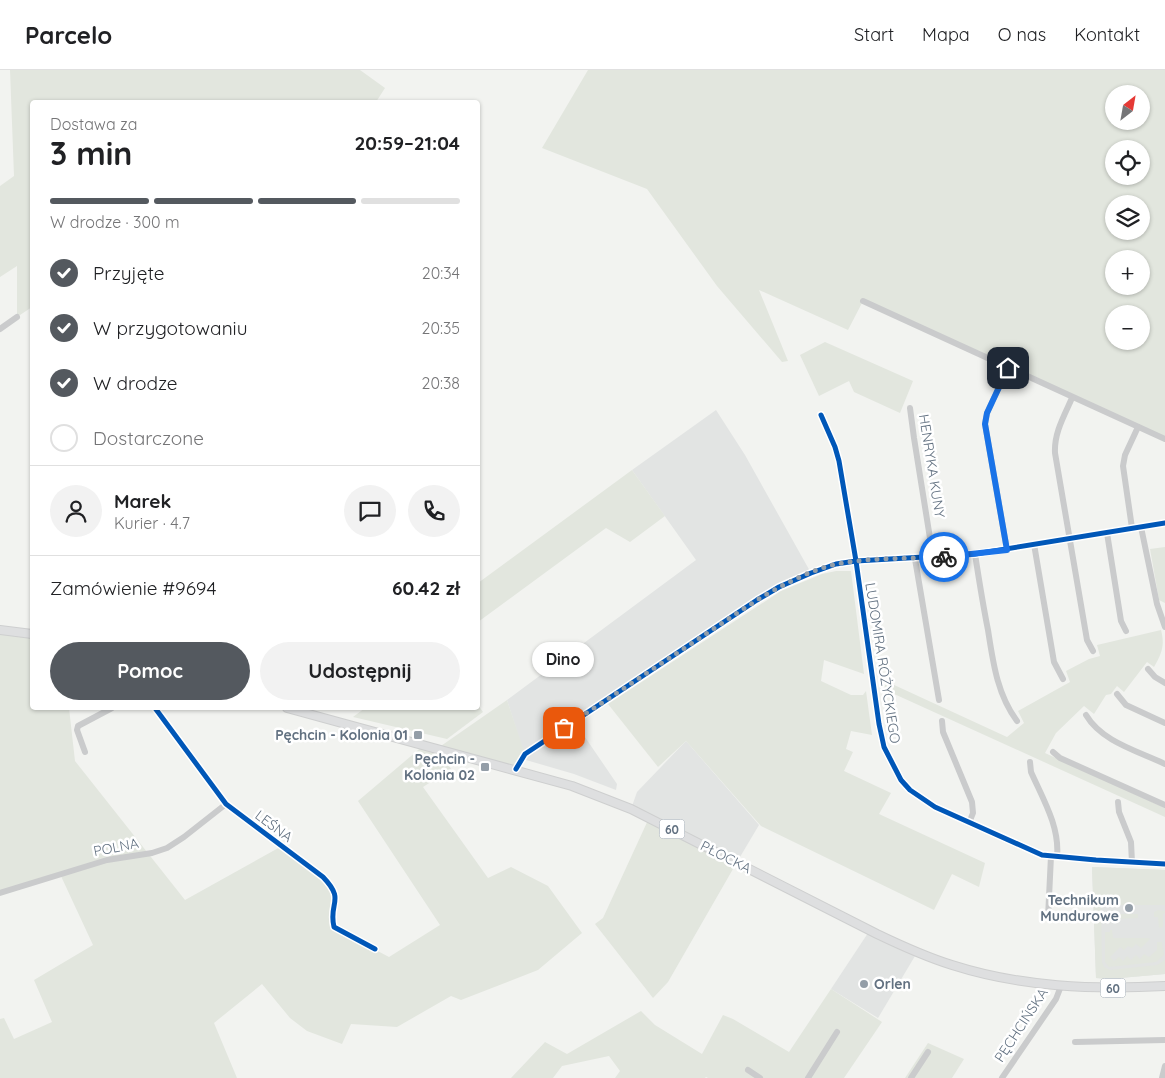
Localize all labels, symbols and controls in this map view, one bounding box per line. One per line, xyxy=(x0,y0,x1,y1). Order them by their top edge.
text: Parcelo xyxy=(25,20,112,50)
text: Start xyxy=(854,23,894,46)
text: Mapa xyxy=(922,23,970,46)
text: O nas xyxy=(998,23,1046,46)
text: Kontakt xyxy=(1074,23,1140,46)
north arrow xyxy=(1105,85,1150,130)
map controls xyxy=(1105,85,1150,350)
text: Dostawa za xyxy=(50,114,137,134)
text: 20:59–21:04 xyxy=(355,131,460,155)
text: 3 min xyxy=(50,133,132,173)
button: locate xyxy=(1105,140,1150,185)
button: layers xyxy=(1105,195,1150,240)
text: W drodze · 300 m xyxy=(50,212,179,232)
button: + xyxy=(1105,250,1150,295)
icon: check xyxy=(50,259,78,287)
text: Przyjęte xyxy=(93,261,164,285)
text: 20:34 xyxy=(422,263,460,283)
button: − xyxy=(1105,305,1150,350)
icon: check xyxy=(50,314,78,342)
text: W przygotowaniu xyxy=(93,316,248,340)
text: 20:35 xyxy=(422,318,460,338)
pin xyxy=(987,347,1029,389)
icon: home xyxy=(994,354,1022,382)
icon: check xyxy=(50,369,78,397)
text: W drodze xyxy=(93,371,178,395)
text: 20:38 xyxy=(422,373,460,393)
street label: HENRYKA KUNY xyxy=(915,413,949,519)
text: Dostarczone xyxy=(93,426,204,450)
button: person xyxy=(50,485,102,537)
button: chat xyxy=(344,485,396,537)
button: phone xyxy=(408,485,460,537)
text: Marek xyxy=(114,489,171,513)
text: Kurier · 4.7 xyxy=(114,513,190,533)
courier xyxy=(919,532,969,582)
icon: bike xyxy=(930,543,958,571)
text: Zamówienie #9694 xyxy=(50,576,216,600)
text: 60.42 zł xyxy=(392,576,460,600)
street label: LUDOMIRA RÓŻYCKIEGO xyxy=(861,581,905,745)
button: Pomoc xyxy=(50,642,250,700)
button: Udostępnij xyxy=(260,642,460,700)
callout: Dino xyxy=(533,643,595,678)
text: Dino xyxy=(546,649,580,669)
pin xyxy=(543,707,585,749)
icon: bag xyxy=(550,714,578,742)
place label: Pęchcin - Kolonia 01 xyxy=(275,726,408,744)
marker: Pęchcin - Kolonia 01 xyxy=(412,729,424,741)
place label: Pęchcin - Kolonia 02 xyxy=(404,750,475,784)
marker: Pęchcin - Kolonia 02 xyxy=(479,761,491,773)
street label: LEŚNA xyxy=(252,806,296,846)
road number: 60 xyxy=(660,820,684,839)
street label: POLNA xyxy=(92,834,140,860)
street label: PŁOCKA xyxy=(697,837,755,877)
place label: Technikum Mundurowe xyxy=(1040,891,1119,925)
marker: Technikum Mundurowe xyxy=(1123,902,1135,914)
place label: Orlen xyxy=(874,975,911,993)
marker: Orlen xyxy=(858,978,870,990)
road number: 60 xyxy=(1100,978,1126,998)
street label: PĘCHCIŃSKA xyxy=(990,985,1052,1065)

